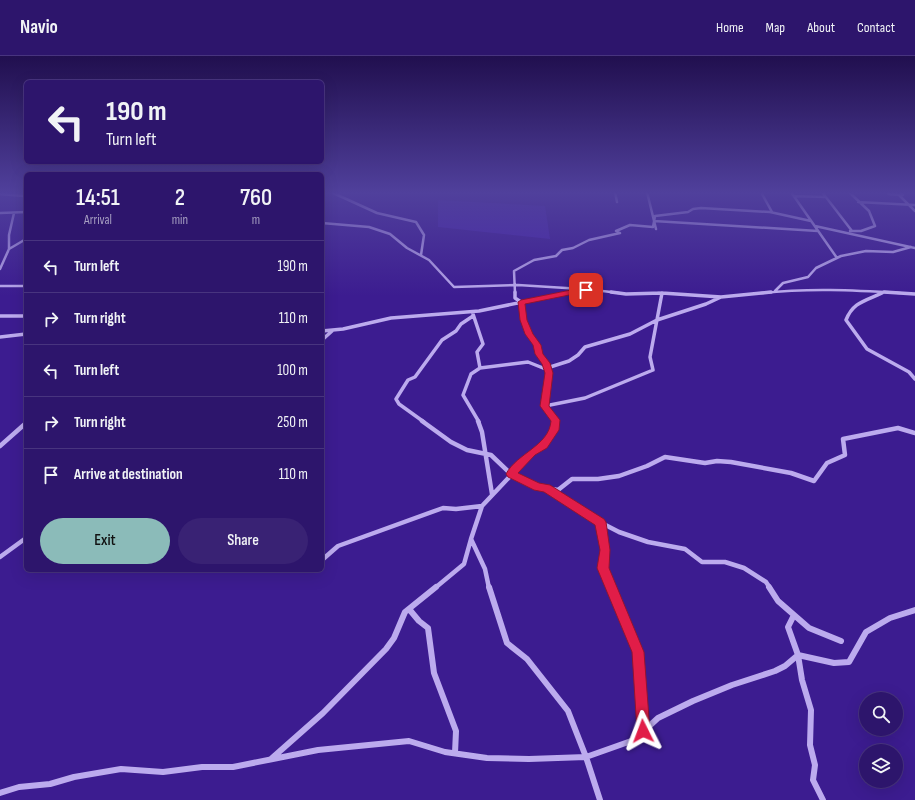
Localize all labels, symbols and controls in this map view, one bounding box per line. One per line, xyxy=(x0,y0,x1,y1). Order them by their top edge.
text: Navio xyxy=(20,16,58,39)
text: Home xyxy=(716,19,744,36)
text: Map xyxy=(766,19,785,36)
text: About xyxy=(807,19,835,36)
text: Contact xyxy=(857,19,895,36)
text: 190 m xyxy=(106,95,167,128)
icon: left xyxy=(40,96,92,148)
text: Turn left xyxy=(106,129,157,150)
text: 14:51 xyxy=(76,183,120,212)
text: 2 xyxy=(175,183,185,212)
text: 760 xyxy=(240,183,272,212)
text: Arrival xyxy=(84,212,112,228)
text: min xyxy=(172,212,188,228)
text: m xyxy=(252,212,260,228)
icon: left xyxy=(40,256,62,278)
text: Turn left xyxy=(74,257,119,276)
text: 190 m xyxy=(277,257,308,276)
pin xyxy=(569,273,603,307)
icon: arrive xyxy=(575,279,597,301)
icon: right xyxy=(40,308,62,330)
text: Turn right xyxy=(74,309,126,328)
text: 110 m xyxy=(279,309,308,328)
icon: left xyxy=(40,360,62,382)
text: Turn left xyxy=(74,361,119,380)
text: 100 m xyxy=(277,361,308,380)
icon: right xyxy=(40,412,62,434)
text: Turn right xyxy=(74,413,126,432)
text: 250 m xyxy=(277,413,308,432)
icon: arrive xyxy=(40,464,62,486)
text: Arrive at destination xyxy=(74,465,183,484)
text: 110 m xyxy=(279,465,308,484)
button: Exit xyxy=(40,518,170,564)
button: Share xyxy=(178,518,308,564)
map controls xyxy=(859,692,903,788)
button: search xyxy=(859,692,903,736)
position arrow xyxy=(622,710,664,752)
button: layers xyxy=(859,744,903,788)

